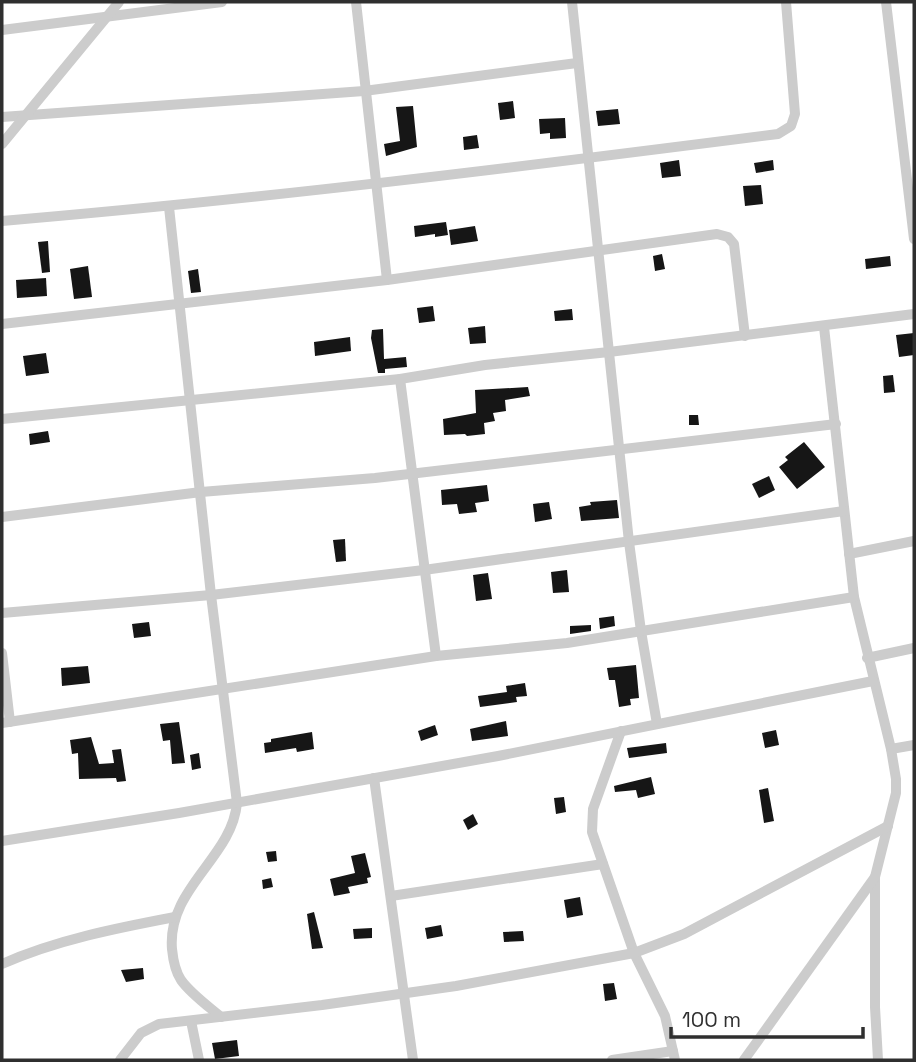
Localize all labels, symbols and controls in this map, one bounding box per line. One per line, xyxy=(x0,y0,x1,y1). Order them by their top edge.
scale bar xyxy=(671,996,864,1040)
text: 100 m xyxy=(682,1006,741,1033)

